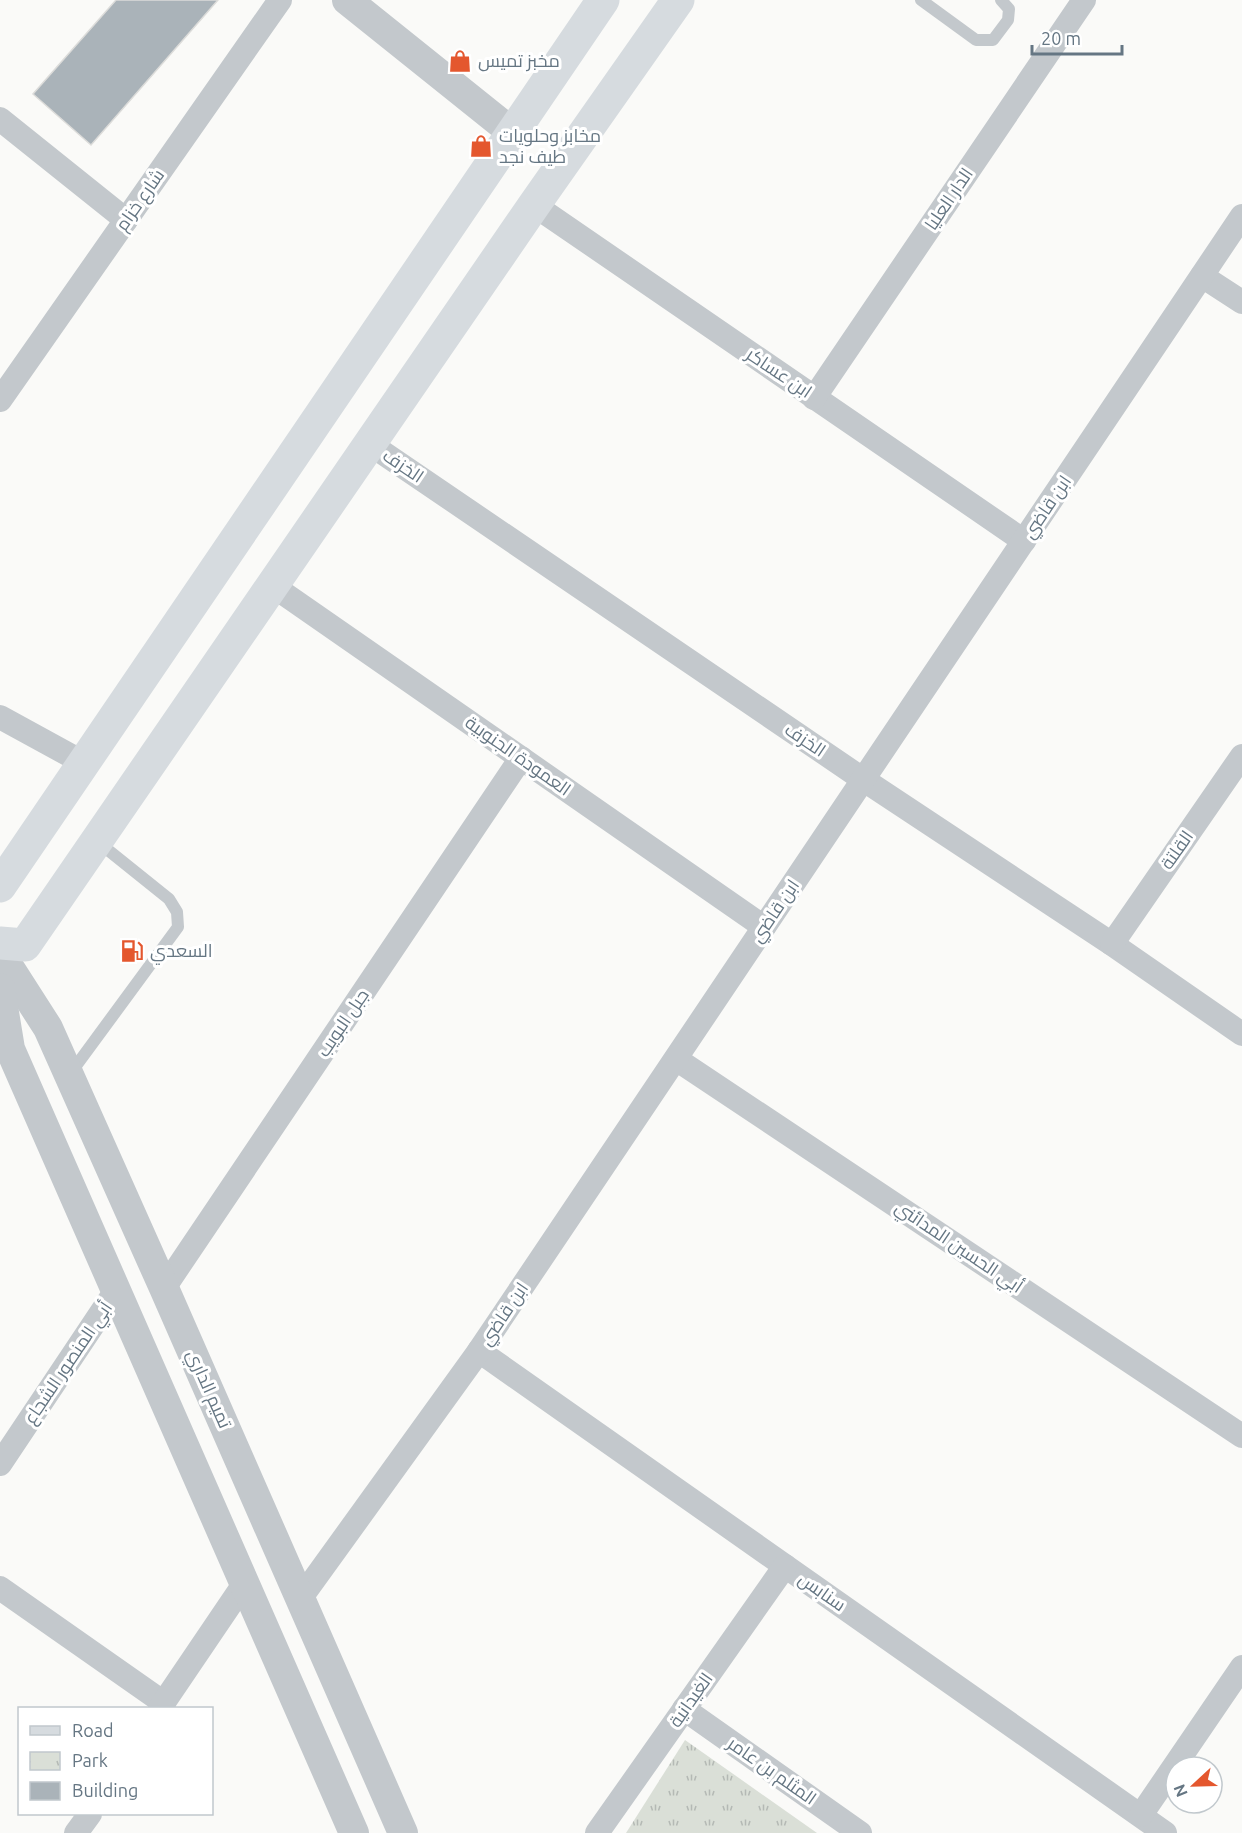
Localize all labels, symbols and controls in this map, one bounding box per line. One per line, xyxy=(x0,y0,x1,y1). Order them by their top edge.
scale bar xyxy=(1032,18,1122,56)
text: 20 m xyxy=(1041,28,1081,48)
shop icon: مخبز تميس xyxy=(447,48,473,74)
place label: مخبز تميس xyxy=(478,50,560,72)
place label: مخابز وحلويات طيف نجد xyxy=(499,125,601,166)
shop icon: مخابز وحلويات طيف نجد xyxy=(468,133,494,159)
street label: الدار العليا xyxy=(920,164,978,234)
street label: شارع خزام xyxy=(111,165,170,236)
street label: ابن عساكر xyxy=(741,343,816,403)
street label: الخزف xyxy=(378,444,428,488)
street label: ابن قاضي xyxy=(1018,471,1078,544)
street label: العمودة الجنوبية xyxy=(461,711,575,801)
street label: الخزف xyxy=(780,718,830,762)
street label: القلتة xyxy=(1156,826,1197,873)
street label: ابن قاضي xyxy=(746,875,806,948)
fuel station icon: السعدي xyxy=(119,938,145,964)
place label: السعدي xyxy=(150,940,212,965)
street label: جبل البويب xyxy=(312,985,374,1061)
street label: أبي الحسين المدائني xyxy=(889,1196,1027,1300)
street label: ابن قاضي xyxy=(475,1278,535,1351)
street label: أبي المنصور الشجاع xyxy=(19,1297,120,1430)
street label: تميم الداري xyxy=(179,1346,236,1433)
street label: سنابس xyxy=(794,1568,850,1616)
street label: الغيدانية xyxy=(664,1668,716,1730)
legend xyxy=(18,1707,213,1815)
text: Road xyxy=(72,1720,114,1740)
street label: المثلم بن عامر xyxy=(722,1732,821,1810)
text: Park xyxy=(72,1750,108,1770)
north arrow xyxy=(1164,1755,1224,1815)
text: Building xyxy=(72,1780,138,1800)
text: N xyxy=(1170,1782,1191,1800)

